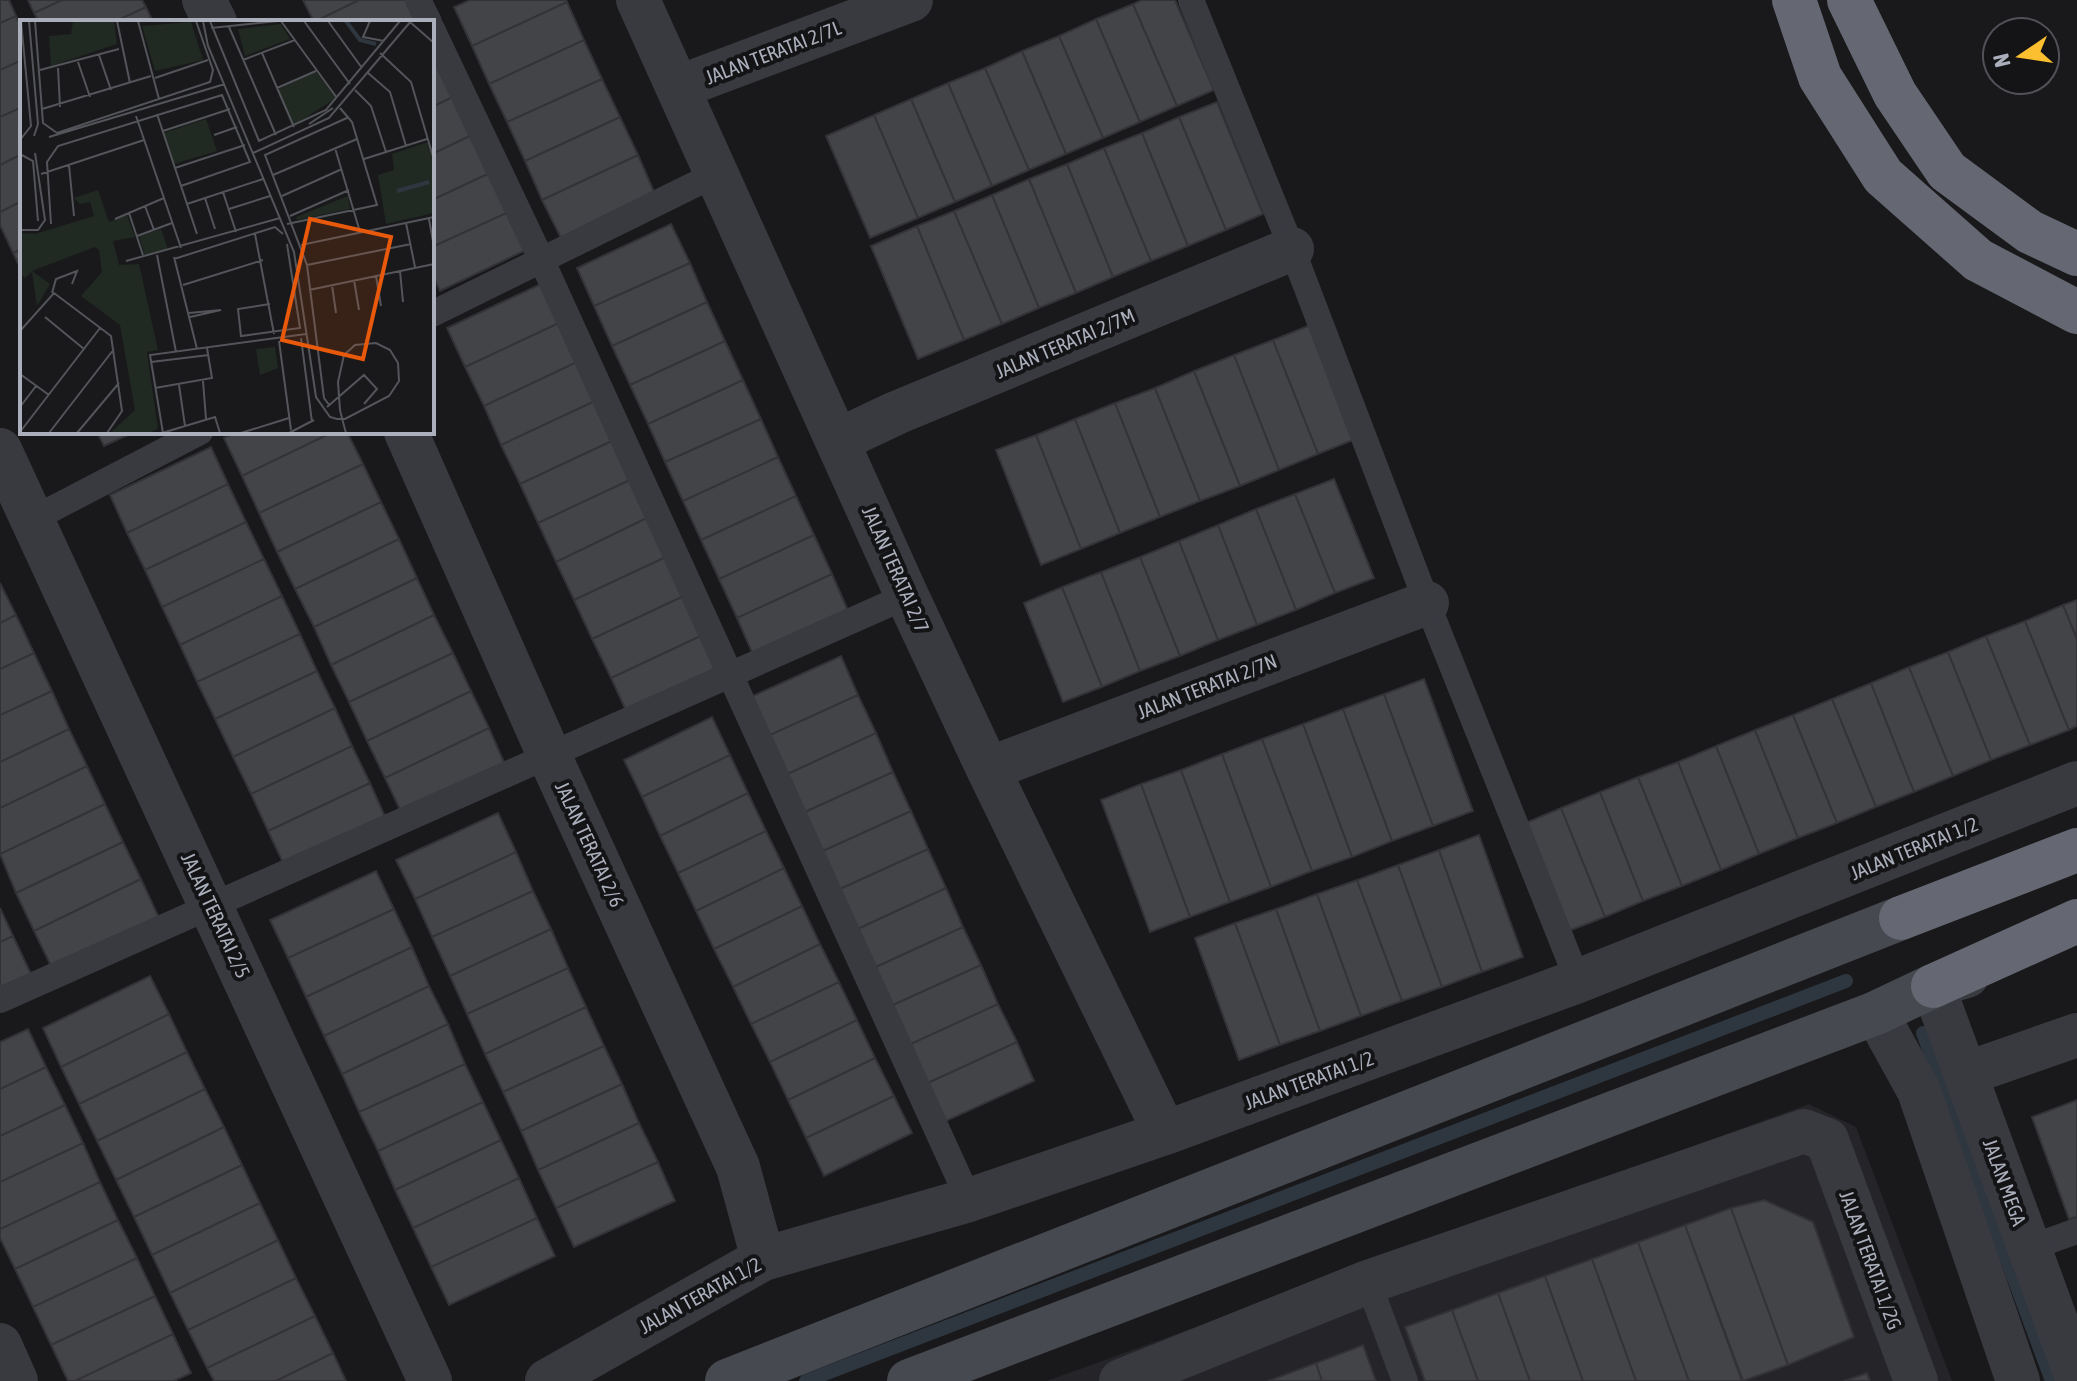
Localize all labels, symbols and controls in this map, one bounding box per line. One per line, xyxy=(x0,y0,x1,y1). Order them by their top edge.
street label: JALAN TERATAI 2/7L xyxy=(702,15,844,88)
north arrow xyxy=(1981,16,2061,96)
inset map xyxy=(20,20,434,434)
text: N xyxy=(1987,51,2016,70)
street label: JALAN TERATAI 2/7M xyxy=(992,303,1138,383)
street label: JALAN TERATAI 2/7 xyxy=(858,502,934,636)
street label: JALAN TERATAI 2/7N xyxy=(1134,649,1280,723)
street label: JALAN TERATAI 2/6 xyxy=(551,778,629,910)
street label: JALAN TERATAI 1/2 xyxy=(1847,812,1981,884)
street label: JALAN TERATAI 2/5 xyxy=(177,849,255,981)
street label: JALAN TERATAI 1/2 xyxy=(1241,1046,1377,1114)
street label: JALAN MEGA xyxy=(1979,1135,2031,1229)
street label: JALAN TERATAI 1/2G xyxy=(1835,1187,1907,1333)
street label: JALAN TERATAI 1/2 xyxy=(635,1252,765,1338)

